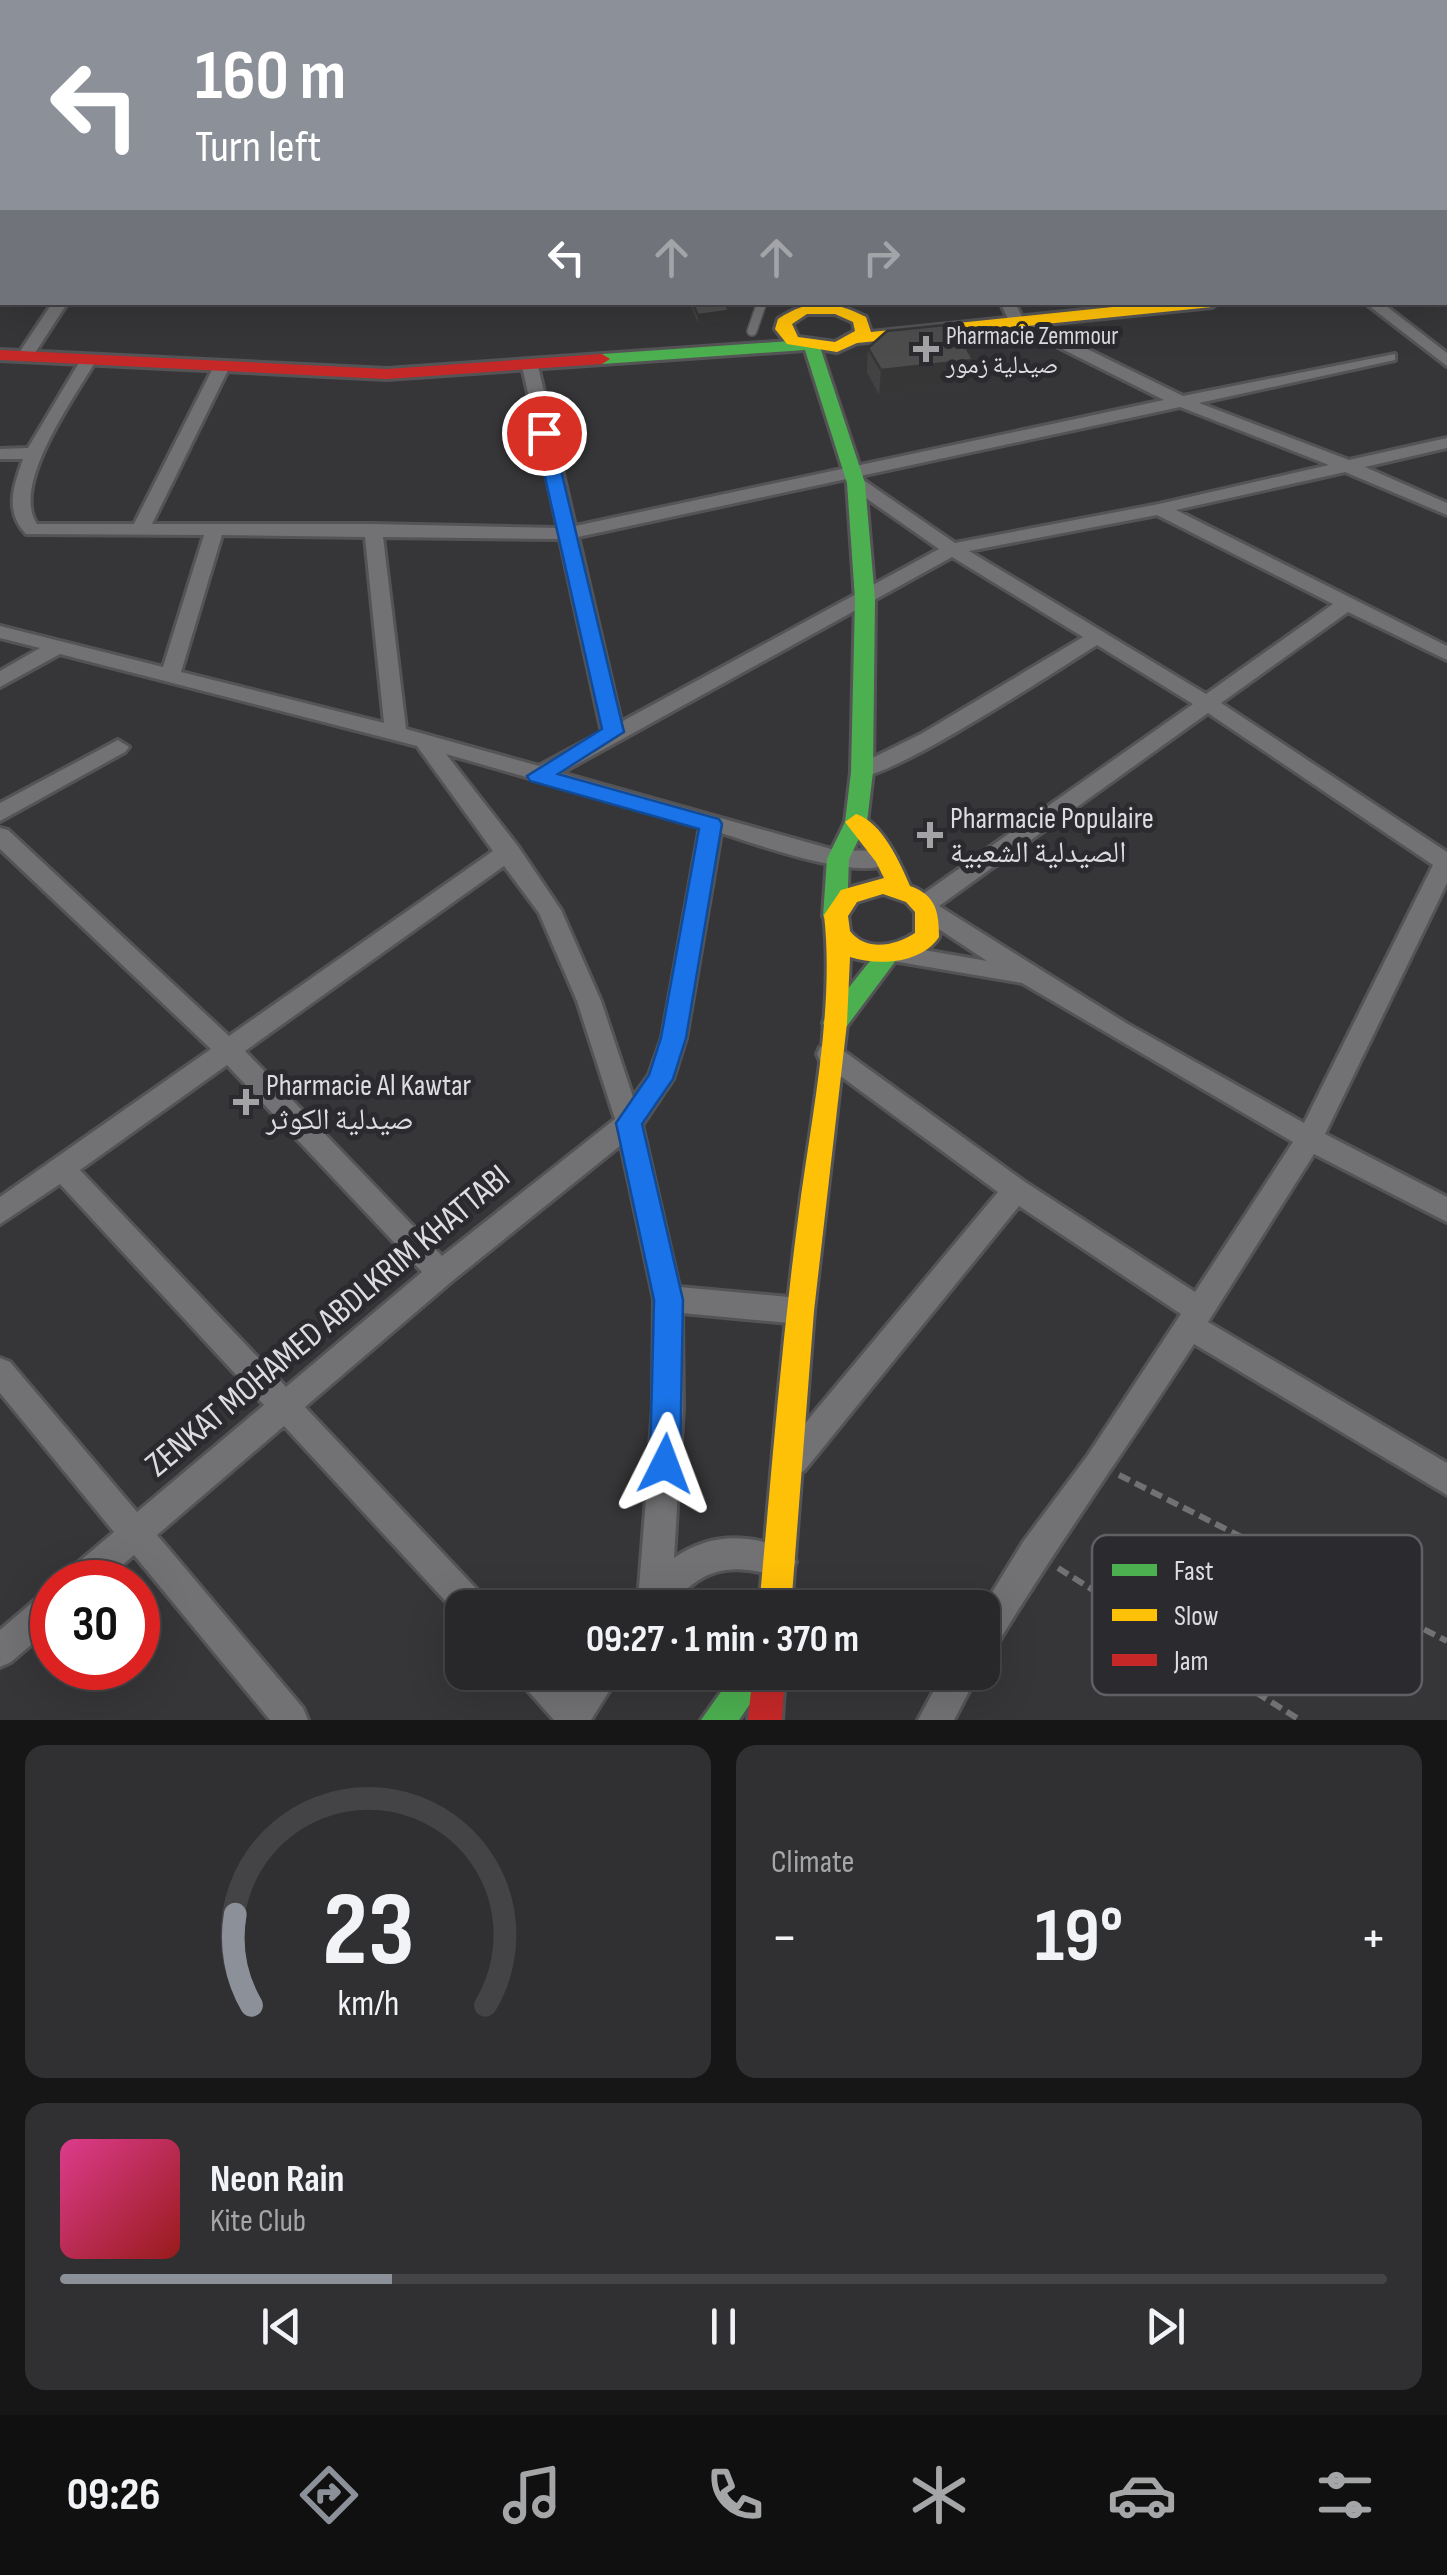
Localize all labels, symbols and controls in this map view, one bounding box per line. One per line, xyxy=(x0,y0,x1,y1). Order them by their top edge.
text: 160 m xyxy=(195,35,346,119)
icon: left xyxy=(30,40,160,170)
text: Turn left xyxy=(195,120,321,175)
icon: left xyxy=(539,230,594,285)
icon: ahead xyxy=(644,230,699,285)
icon: ahead xyxy=(749,230,804,285)
icon: right xyxy=(854,230,909,285)
place label: Pharmacie Zemmour صيدلية زمور xyxy=(945,321,1118,381)
marker: Pharmacie Zemmour صيدلية زمور xyxy=(915,338,937,360)
pin xyxy=(502,391,587,476)
icon: arrive xyxy=(517,406,572,461)
place label: Pharmacie Populaire الصيدلية الشعبية xyxy=(950,801,1154,871)
marker: Pharmacie Populaire الصيدلية الشعبية xyxy=(919,824,941,846)
place label: Pharmacie Al Kawtar صيدلية الكوثر xyxy=(265,1068,472,1138)
marker: Pharmacie Al Kawtar صيدلية الكوثر xyxy=(235,1091,257,1113)
street label: ZENKAT MOHAMED ABDLKRIM KHATTABI xyxy=(137,1156,519,1486)
position arrow xyxy=(613,1412,717,1516)
legend xyxy=(1092,1535,1422,1695)
text: Fast xyxy=(1174,1555,1213,1588)
speed limit sign: 30 xyxy=(30,1560,160,1690)
text: Slow xyxy=(1174,1600,1219,1633)
text: 09:27 · 1 min · 370 m xyxy=(586,1617,859,1662)
text: Jam xyxy=(1173,1645,1209,1678)
text: Climate xyxy=(771,1843,854,1882)
text: 23 xyxy=(322,1869,414,1994)
text: 19° xyxy=(1035,1892,1123,1983)
text: − xyxy=(771,1905,798,1972)
text: + xyxy=(1360,1905,1387,1972)
text: km/h xyxy=(337,1983,399,2026)
text: Neon Rain xyxy=(210,2157,344,2202)
text: Kite Club xyxy=(210,2202,306,2241)
icon: previous xyxy=(254,2299,309,2354)
icon: pause xyxy=(696,2299,751,2354)
icon: next xyxy=(1138,2299,1193,2354)
icon: directions xyxy=(294,2460,364,2530)
icon: music xyxy=(497,2460,567,2530)
icon: phone xyxy=(700,2460,770,2530)
icon: climate xyxy=(904,2460,974,2530)
icon: car xyxy=(1107,2460,1177,2530)
icon: filters xyxy=(1310,2460,1380,2530)
text: 09:26 xyxy=(67,2468,160,2523)

